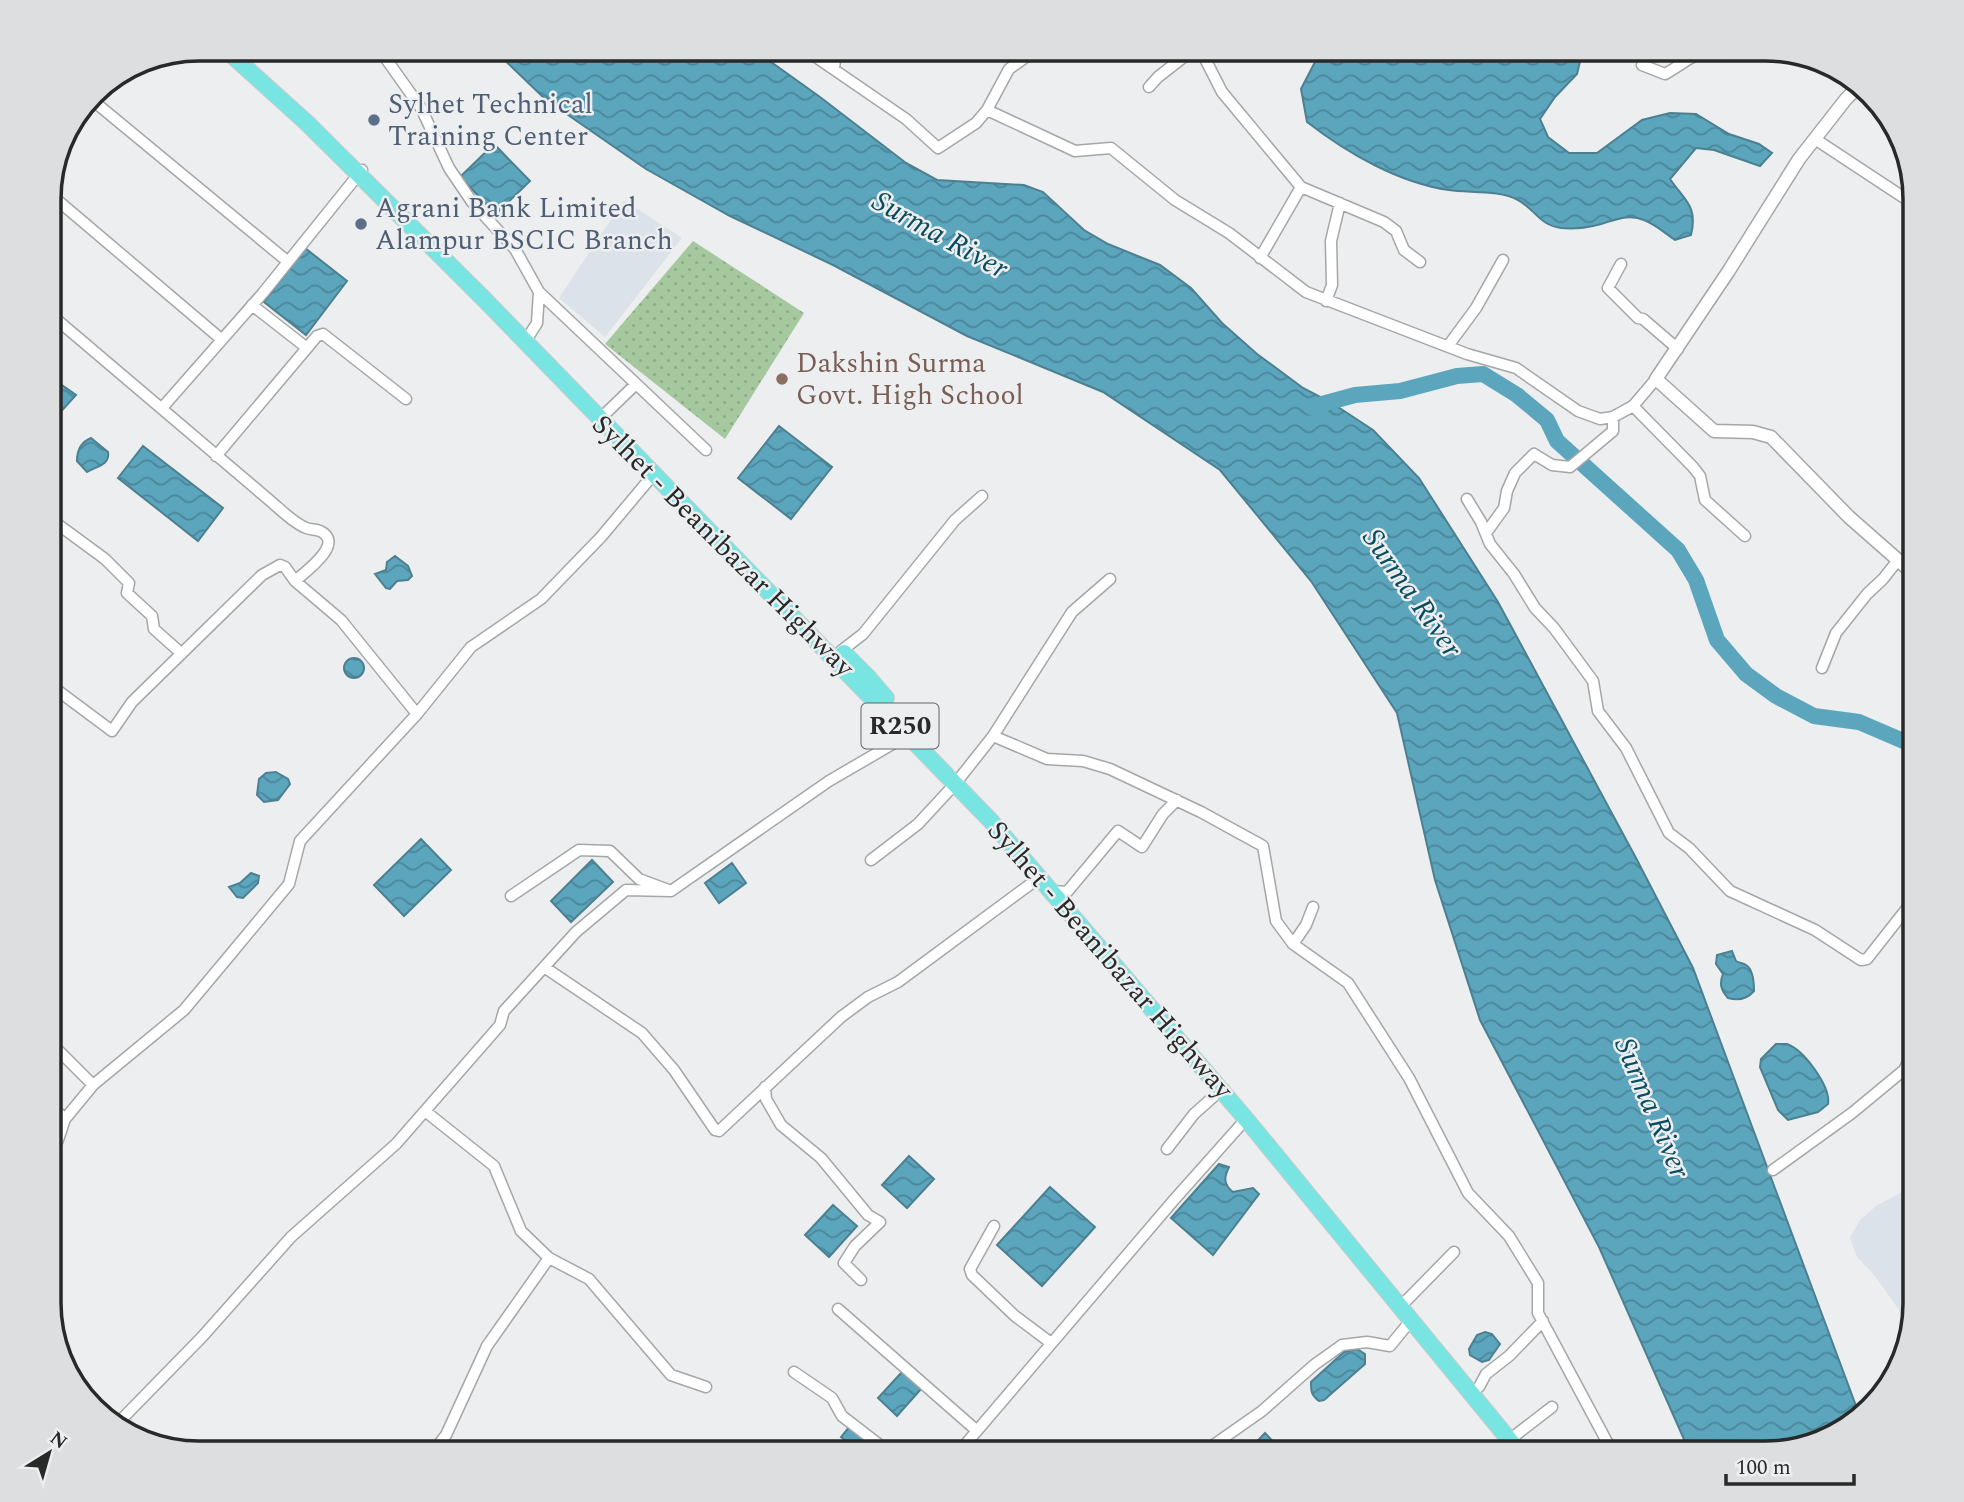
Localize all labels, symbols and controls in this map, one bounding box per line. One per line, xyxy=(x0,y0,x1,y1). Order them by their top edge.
place label: Sylhet Technical Training Center xyxy=(388,83,593,158)
marker: Sylhet Technical Training Center xyxy=(366,112,382,128)
water label: Surma River xyxy=(863,179,1017,292)
place label: Agrani Bank Limited Alampur BSCIC Branch xyxy=(375,187,673,262)
marker: Agrani Bank Limited Alampur BSCIC Branch xyxy=(353,216,369,232)
place label: Dakshin Surma Govt. High School xyxy=(796,342,1024,417)
marker: Dakshin Surma Govt. High School xyxy=(774,371,790,387)
street label: Sylhet - Beanibazar Highway xyxy=(581,404,866,689)
water label: Surma River xyxy=(1350,519,1474,668)
road number: R250 xyxy=(862,704,939,748)
street label: Sylhet - Beanibazar Highway xyxy=(977,811,1245,1110)
water label: Surma River xyxy=(1602,1030,1703,1186)
north arrow xyxy=(14,1418,84,1488)
text: N xyxy=(43,1424,73,1457)
scale bar xyxy=(1726,1442,1854,1486)
text: 100 m xyxy=(1736,1452,1791,1484)

